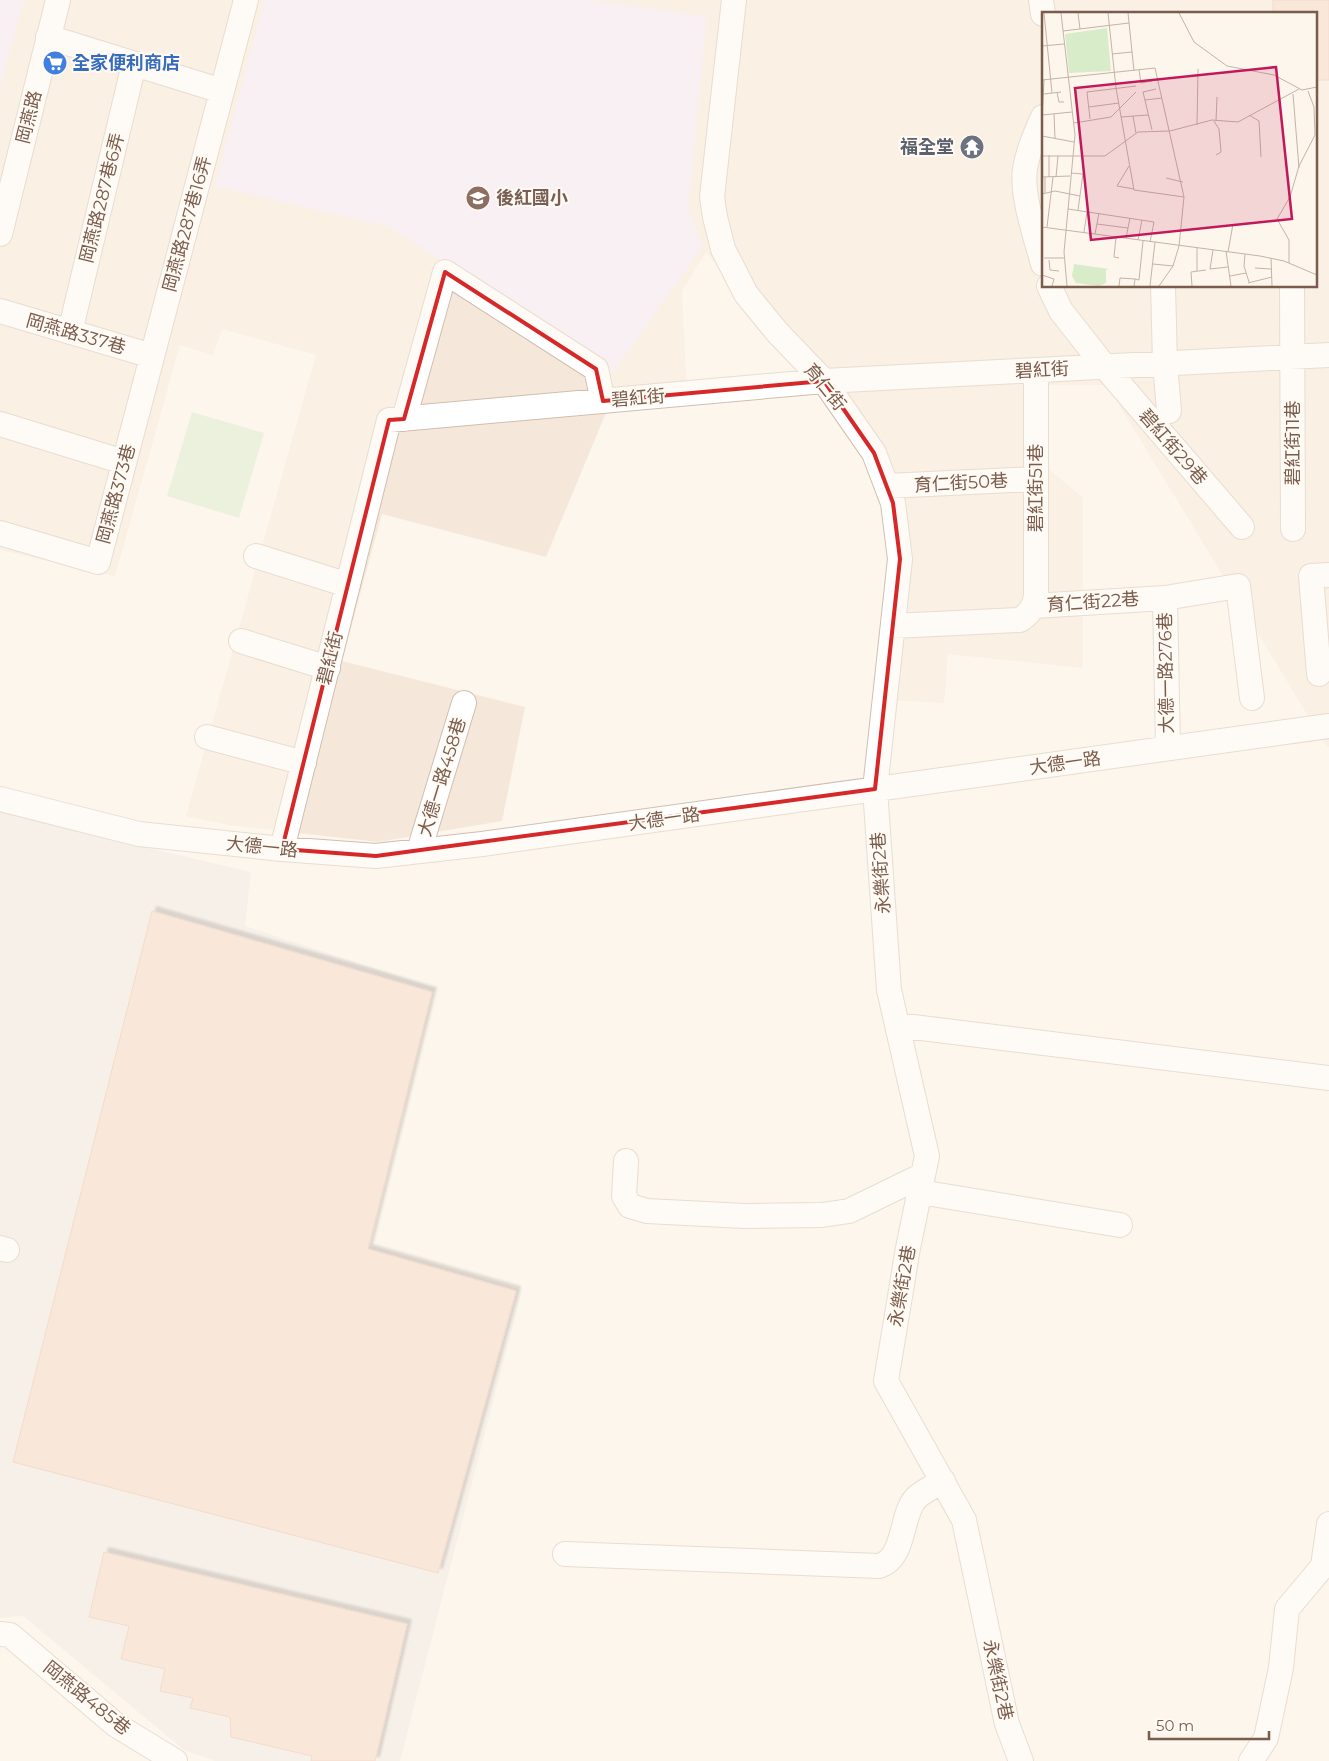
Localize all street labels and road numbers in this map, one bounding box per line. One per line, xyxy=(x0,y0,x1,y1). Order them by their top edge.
street label: 岡燕路 xyxy=(12,88,46,146)
street label: 岡燕路287巷6弄 xyxy=(75,131,129,265)
street label: 岡燕路287巷16弄 xyxy=(158,154,216,294)
street label: 岡燕路337巷 xyxy=(24,309,128,359)
street label: 碧紅街 xyxy=(1014,358,1070,382)
street label: 育仁街 xyxy=(799,359,851,415)
street label: 碧紅街 xyxy=(610,385,666,411)
street label: 碧紅街11巷 xyxy=(1282,401,1304,486)
street label: 碧紅街29巷 xyxy=(1134,405,1212,489)
street label: 岡燕路373巷 xyxy=(92,442,140,546)
street label: 碧紅街51巷 xyxy=(1025,444,1047,532)
street label: 育仁街50巷 xyxy=(913,470,1009,496)
street label: 育仁街22巷 xyxy=(1046,588,1140,616)
street label: 大德一路276巷 xyxy=(1154,612,1178,734)
street label: 碧紅街 xyxy=(313,629,347,687)
street label: 大德一路458巷 xyxy=(413,715,471,839)
street label: 大德一路 xyxy=(1028,747,1102,779)
street label: 大德一路 xyxy=(627,803,701,835)
street label: 永樂街2巷 xyxy=(867,831,895,915)
street label: 大德一路 xyxy=(225,832,299,862)
street label: 永樂街2巷 xyxy=(884,1244,920,1328)
street label: 永樂街2巷 xyxy=(979,1637,1017,1723)
street label: 岡燕路485巷 xyxy=(39,1656,135,1740)

